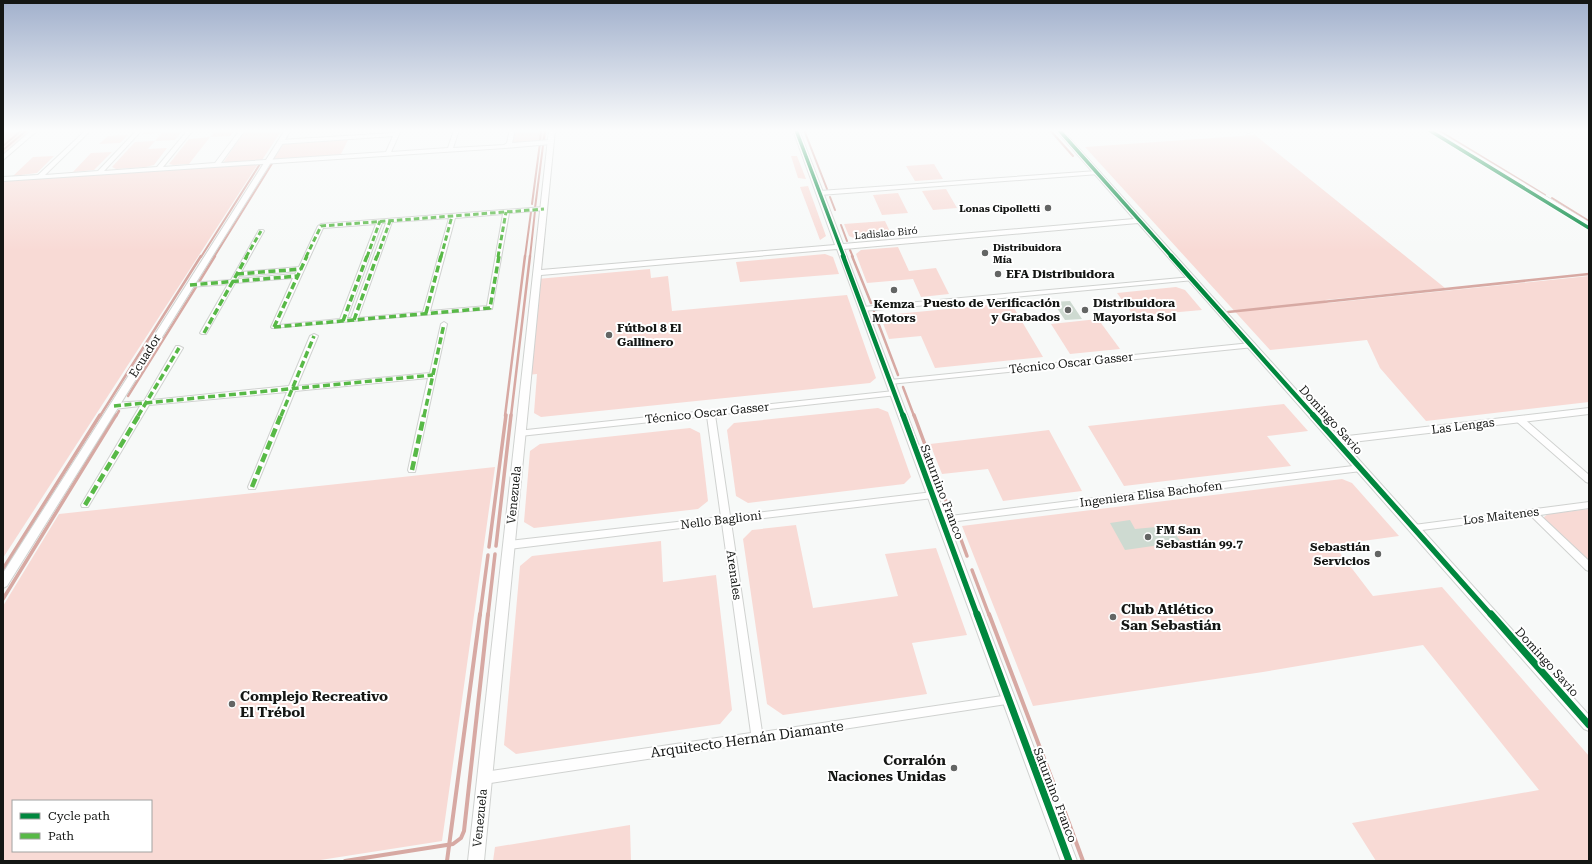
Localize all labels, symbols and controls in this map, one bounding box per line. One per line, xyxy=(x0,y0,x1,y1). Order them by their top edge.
place label: Lonas Cipolletti xyxy=(959,203,1041,214)
marker: Lonas Cipolletti xyxy=(1043,203,1053,213)
street label: Ladislao Biró xyxy=(854,225,918,241)
place label: Distribuidora Mía xyxy=(993,242,1062,265)
marker: Distribuidora Mía xyxy=(980,248,990,258)
place label: EFA Distribuidora xyxy=(1006,267,1114,281)
marker: EFA Distribuidora xyxy=(993,269,1003,279)
marker: Kemza Motors xyxy=(889,285,899,295)
place label: Puesto de Verificación y Grabados xyxy=(923,296,1060,324)
place label: Distribuidora Mayorista Sol xyxy=(1093,296,1176,324)
place label: Kemza Motors xyxy=(872,297,916,325)
marker: Puesto de Verificación y Grabados xyxy=(1063,305,1073,315)
marker: Distribuidora Mayorista Sol xyxy=(1080,305,1090,315)
place label: Fútbol 8 El Gallinero xyxy=(617,321,682,349)
marker: Fútbol 8 El Gallinero xyxy=(604,330,614,340)
street label: Ecuador xyxy=(126,332,164,380)
street label: Técnico Oscar Gasser xyxy=(1008,350,1134,376)
street label: Domingo Savio xyxy=(1296,383,1366,457)
street label: Técnico Oscar Gasser xyxy=(644,400,770,426)
street label: Las Lengas xyxy=(1431,415,1496,437)
street label: Saturnino Franco xyxy=(917,442,967,542)
street label: Venezuela xyxy=(504,465,524,525)
street label: Ingeniera Elisa Bachofen xyxy=(1079,478,1223,510)
street label: Los Maitenes xyxy=(1462,504,1540,528)
street label: Nello Baglioni xyxy=(680,508,762,532)
place label: FM San Sebastián 99.7 xyxy=(1156,523,1243,551)
marker: FM San Sebastián 99.7 xyxy=(1143,532,1153,542)
place label: Sebastián Servicios xyxy=(1310,540,1370,568)
street label: Arenales xyxy=(724,549,744,601)
marker: Sebastián Servicios xyxy=(1373,549,1383,559)
place label: Club Atlético San Sebastián xyxy=(1121,601,1222,633)
marker: Club Atlético San Sebastián xyxy=(1108,612,1118,622)
street label: Domingo Savio xyxy=(1512,625,1582,699)
place label: Complejo Recreativo El Trébol xyxy=(240,688,388,720)
marker: Complejo Recreativo El Trébol xyxy=(227,699,237,709)
street label: Arquitecto Hernán Diamante xyxy=(650,717,845,760)
street label: Saturnino Franco xyxy=(1030,745,1080,845)
place label: Corralón Naciones Unidas xyxy=(828,752,947,784)
marker: Corralón Naciones Unidas xyxy=(949,763,959,773)
street label: Venezuela xyxy=(470,788,490,848)
legend xyxy=(12,800,152,852)
text: Cycle path xyxy=(48,809,110,823)
text: Path xyxy=(48,829,74,843)

